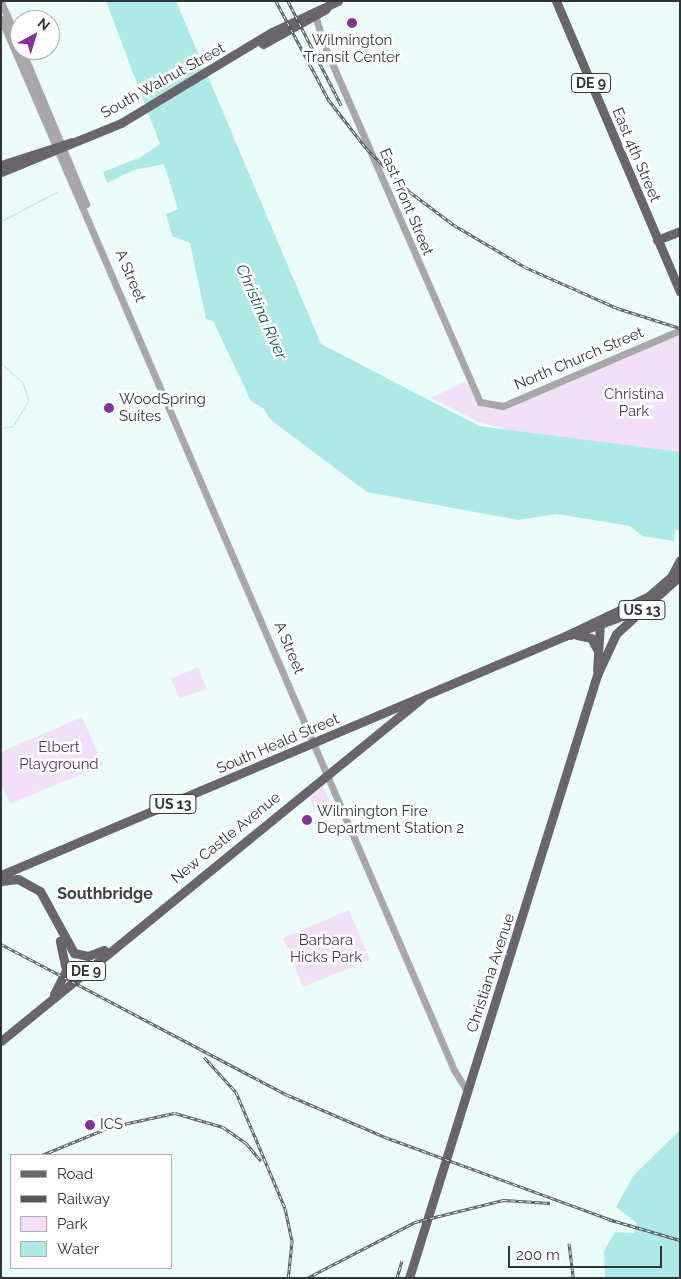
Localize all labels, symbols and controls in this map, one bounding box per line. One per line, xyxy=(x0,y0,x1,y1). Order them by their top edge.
north arrow xyxy=(10,10,60,60)
text: N xyxy=(35,15,53,34)
marker: Wilmington Transit Center xyxy=(346,17,358,29)
place label: Wilmington Transit Center xyxy=(304,31,400,66)
street label: South Walnut Street xyxy=(98,39,228,123)
road number: DE 9 xyxy=(570,72,612,95)
street label: East 4th Street xyxy=(608,105,664,205)
street label: East Front Street xyxy=(375,146,437,258)
street label: A Street xyxy=(111,247,149,305)
water label: Christina River xyxy=(231,262,291,362)
street label: North Church Street xyxy=(512,324,646,394)
park label: Christina Park xyxy=(604,385,664,420)
place label: WoodSpring Suites xyxy=(119,390,206,425)
marker: WoodSpring Suites xyxy=(103,402,115,414)
road number: US 13 xyxy=(618,598,666,622)
street label: A Street xyxy=(270,619,308,677)
street label: South Heald Street xyxy=(214,710,342,778)
park label: Elbert Playground xyxy=(19,738,99,773)
street label: New Castle Avenue xyxy=(167,788,285,888)
road number: US 13 xyxy=(149,792,197,816)
place label: Wilmington Fire Department Station 2 xyxy=(317,802,464,837)
marker: Wilmington Fire Department Station 2 xyxy=(301,814,313,826)
district label: Southbridge xyxy=(57,884,153,904)
street label: Christiana Avenue xyxy=(463,911,519,1035)
park label: Barbara Hicks Park xyxy=(290,931,362,966)
road number: DE 9 xyxy=(65,959,107,982)
place label: ICS xyxy=(100,1116,123,1134)
marker: ICS xyxy=(84,1119,96,1131)
legend xyxy=(10,1154,172,1269)
text: Road xyxy=(57,1165,93,1183)
text: Railway xyxy=(57,1190,110,1208)
text: Park xyxy=(57,1215,88,1233)
scale bar xyxy=(511,1236,665,1268)
text: Water xyxy=(57,1240,99,1258)
text: 200 m xyxy=(516,1246,560,1264)

